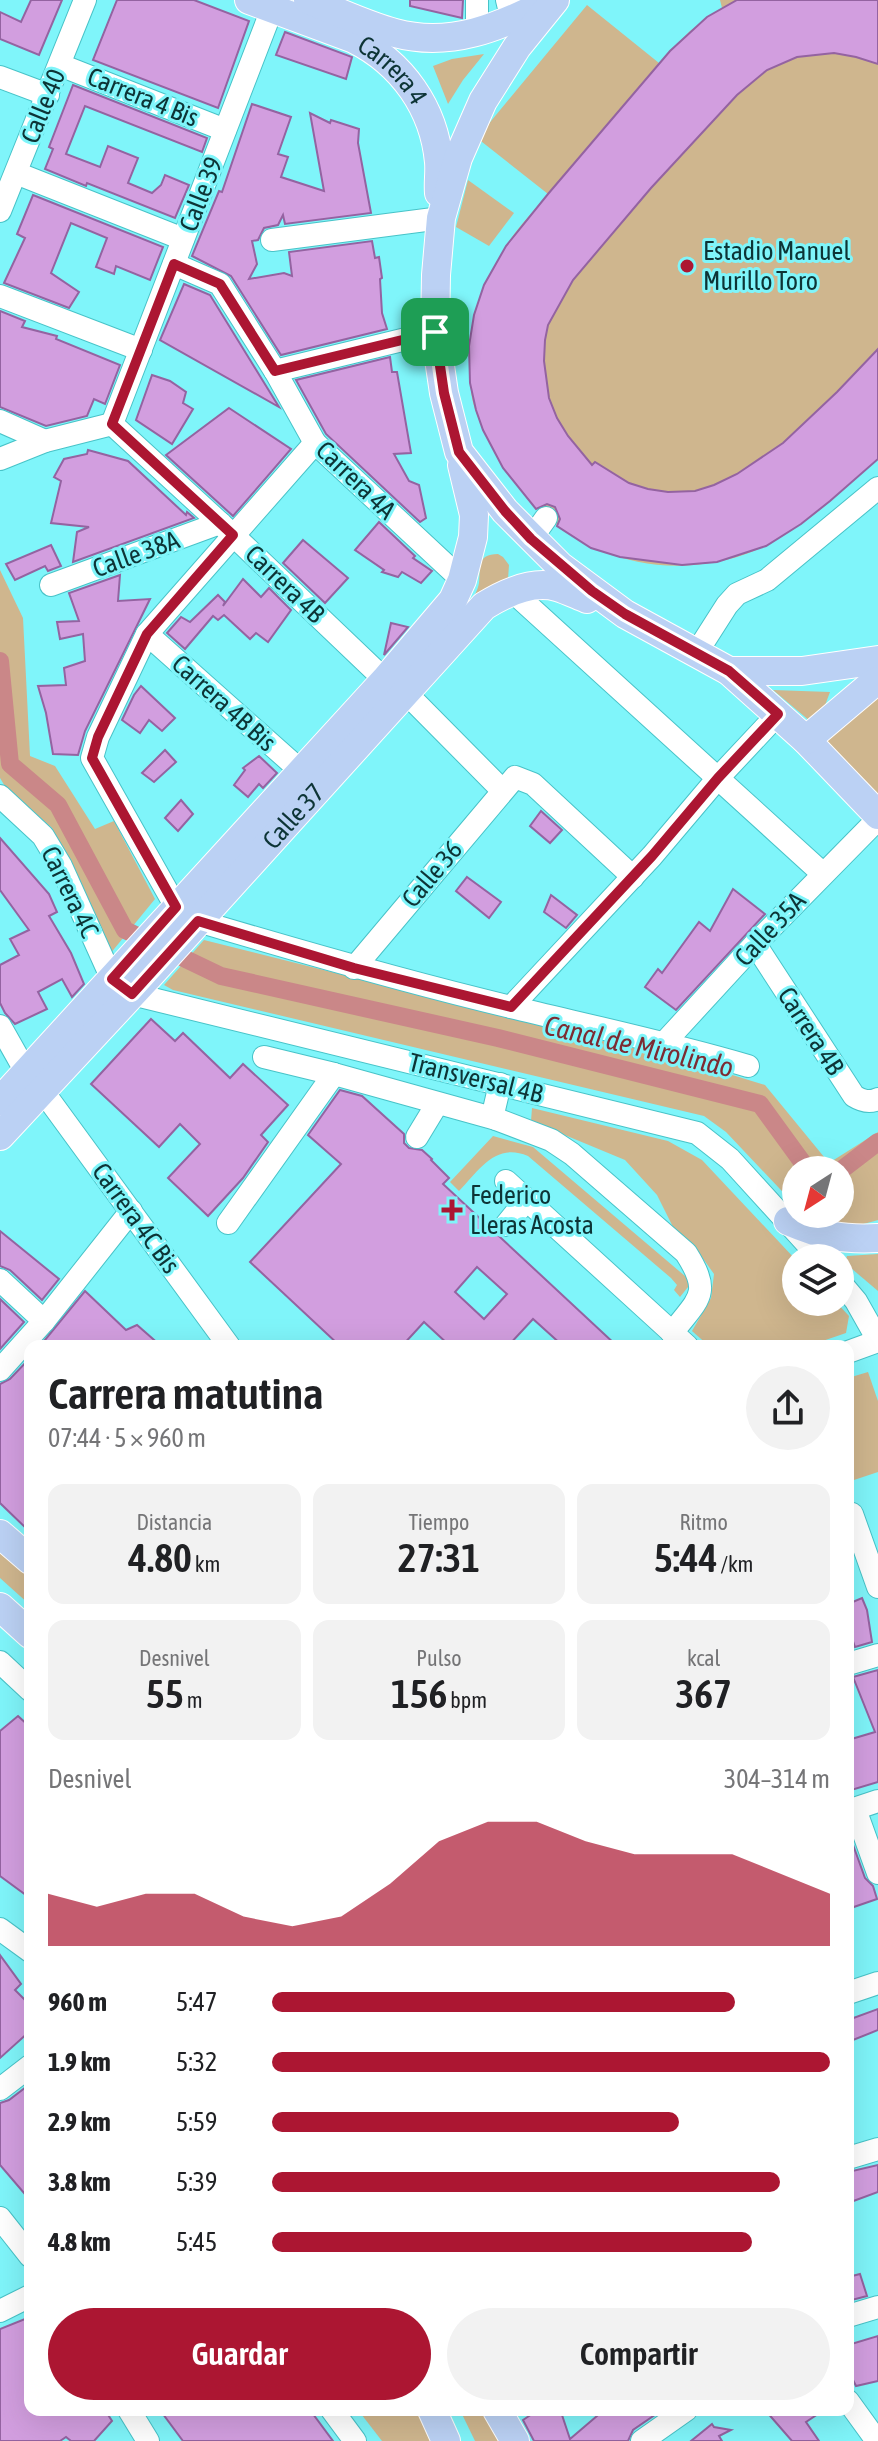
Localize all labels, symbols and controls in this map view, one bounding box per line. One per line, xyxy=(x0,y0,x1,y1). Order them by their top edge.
street label: Carrera 4 xyxy=(353,29,433,110)
street label: Carrera 4 Bis xyxy=(83,61,203,133)
street label: Calle 40 xyxy=(15,65,71,147)
street label: Calle 39 xyxy=(173,153,229,235)
place label: Estadio Manuel Murillo Toro xyxy=(703,236,850,296)
marker: Estadio Manuel Murillo Toro xyxy=(678,257,696,275)
pin xyxy=(401,298,469,366)
icon: arrive xyxy=(413,310,457,354)
street label: Carrera 4A xyxy=(310,435,402,525)
street label: Calle 38A xyxy=(89,524,184,583)
street label: Carrera 4B xyxy=(239,539,331,629)
street label: Carrera 4B Bis xyxy=(166,649,282,757)
street label: Calle 37 xyxy=(256,778,331,855)
street label: Calle 36 xyxy=(396,835,468,913)
street label: Carrera 4C xyxy=(35,842,105,943)
street label: Calle 35A xyxy=(728,886,812,972)
street label: Carrera 4B xyxy=(772,982,851,1081)
water label: Canal de Mirolindo xyxy=(541,1009,737,1083)
street label: Transversal 4B xyxy=(406,1047,547,1109)
north arrow xyxy=(782,1156,854,1228)
map controls xyxy=(782,1156,854,1316)
street label: Carrera 4C Bis xyxy=(86,1157,186,1279)
place label: Federico Lleras Acosta xyxy=(470,1180,594,1240)
marker: Federico Lleras Acosta xyxy=(441,1199,463,1221)
button: layers xyxy=(782,1244,854,1316)
button: share xyxy=(746,1366,830,1450)
text: Carrera matutina xyxy=(48,1368,323,1418)
text: 07:44 · 5 × 960 m xyxy=(48,1423,206,1453)
text: Distancia xyxy=(136,1509,212,1535)
text: Tiempo xyxy=(409,1509,469,1535)
text: Ritmo xyxy=(679,1509,728,1535)
text: 4.80 xyxy=(128,1535,192,1580)
text: 27:31 xyxy=(398,1535,480,1580)
text: 5:44 xyxy=(654,1535,717,1580)
text: km xyxy=(192,1551,220,1577)
text: /km xyxy=(717,1551,753,1577)
text: Desnivel xyxy=(139,1645,210,1671)
text: Pulso xyxy=(416,1645,462,1671)
text: kcal xyxy=(687,1645,720,1671)
text: 55 xyxy=(146,1671,184,1716)
text: 156 xyxy=(391,1671,447,1716)
text: 367 xyxy=(675,1671,732,1716)
text: m xyxy=(184,1687,203,1713)
text: bpm xyxy=(447,1687,487,1713)
text: Desnivel xyxy=(48,1764,131,1794)
text: 304–314 m xyxy=(724,1764,830,1794)
text: 960 m xyxy=(48,1987,107,2017)
text: 5:47 xyxy=(176,1987,217,2017)
text: 1.9 km xyxy=(48,2047,111,2077)
text: 5:32 xyxy=(176,2047,217,2077)
text: 2.9 km xyxy=(48,2107,111,2137)
text: 5:59 xyxy=(176,2107,217,2137)
text: 3.8 km xyxy=(48,2167,111,2197)
text: 5:39 xyxy=(176,2167,217,2197)
text: 4.8 km xyxy=(48,2227,111,2257)
text: 5:45 xyxy=(176,2227,217,2257)
button: Guardar xyxy=(48,2308,431,2400)
button: Compartir xyxy=(447,2308,830,2400)

